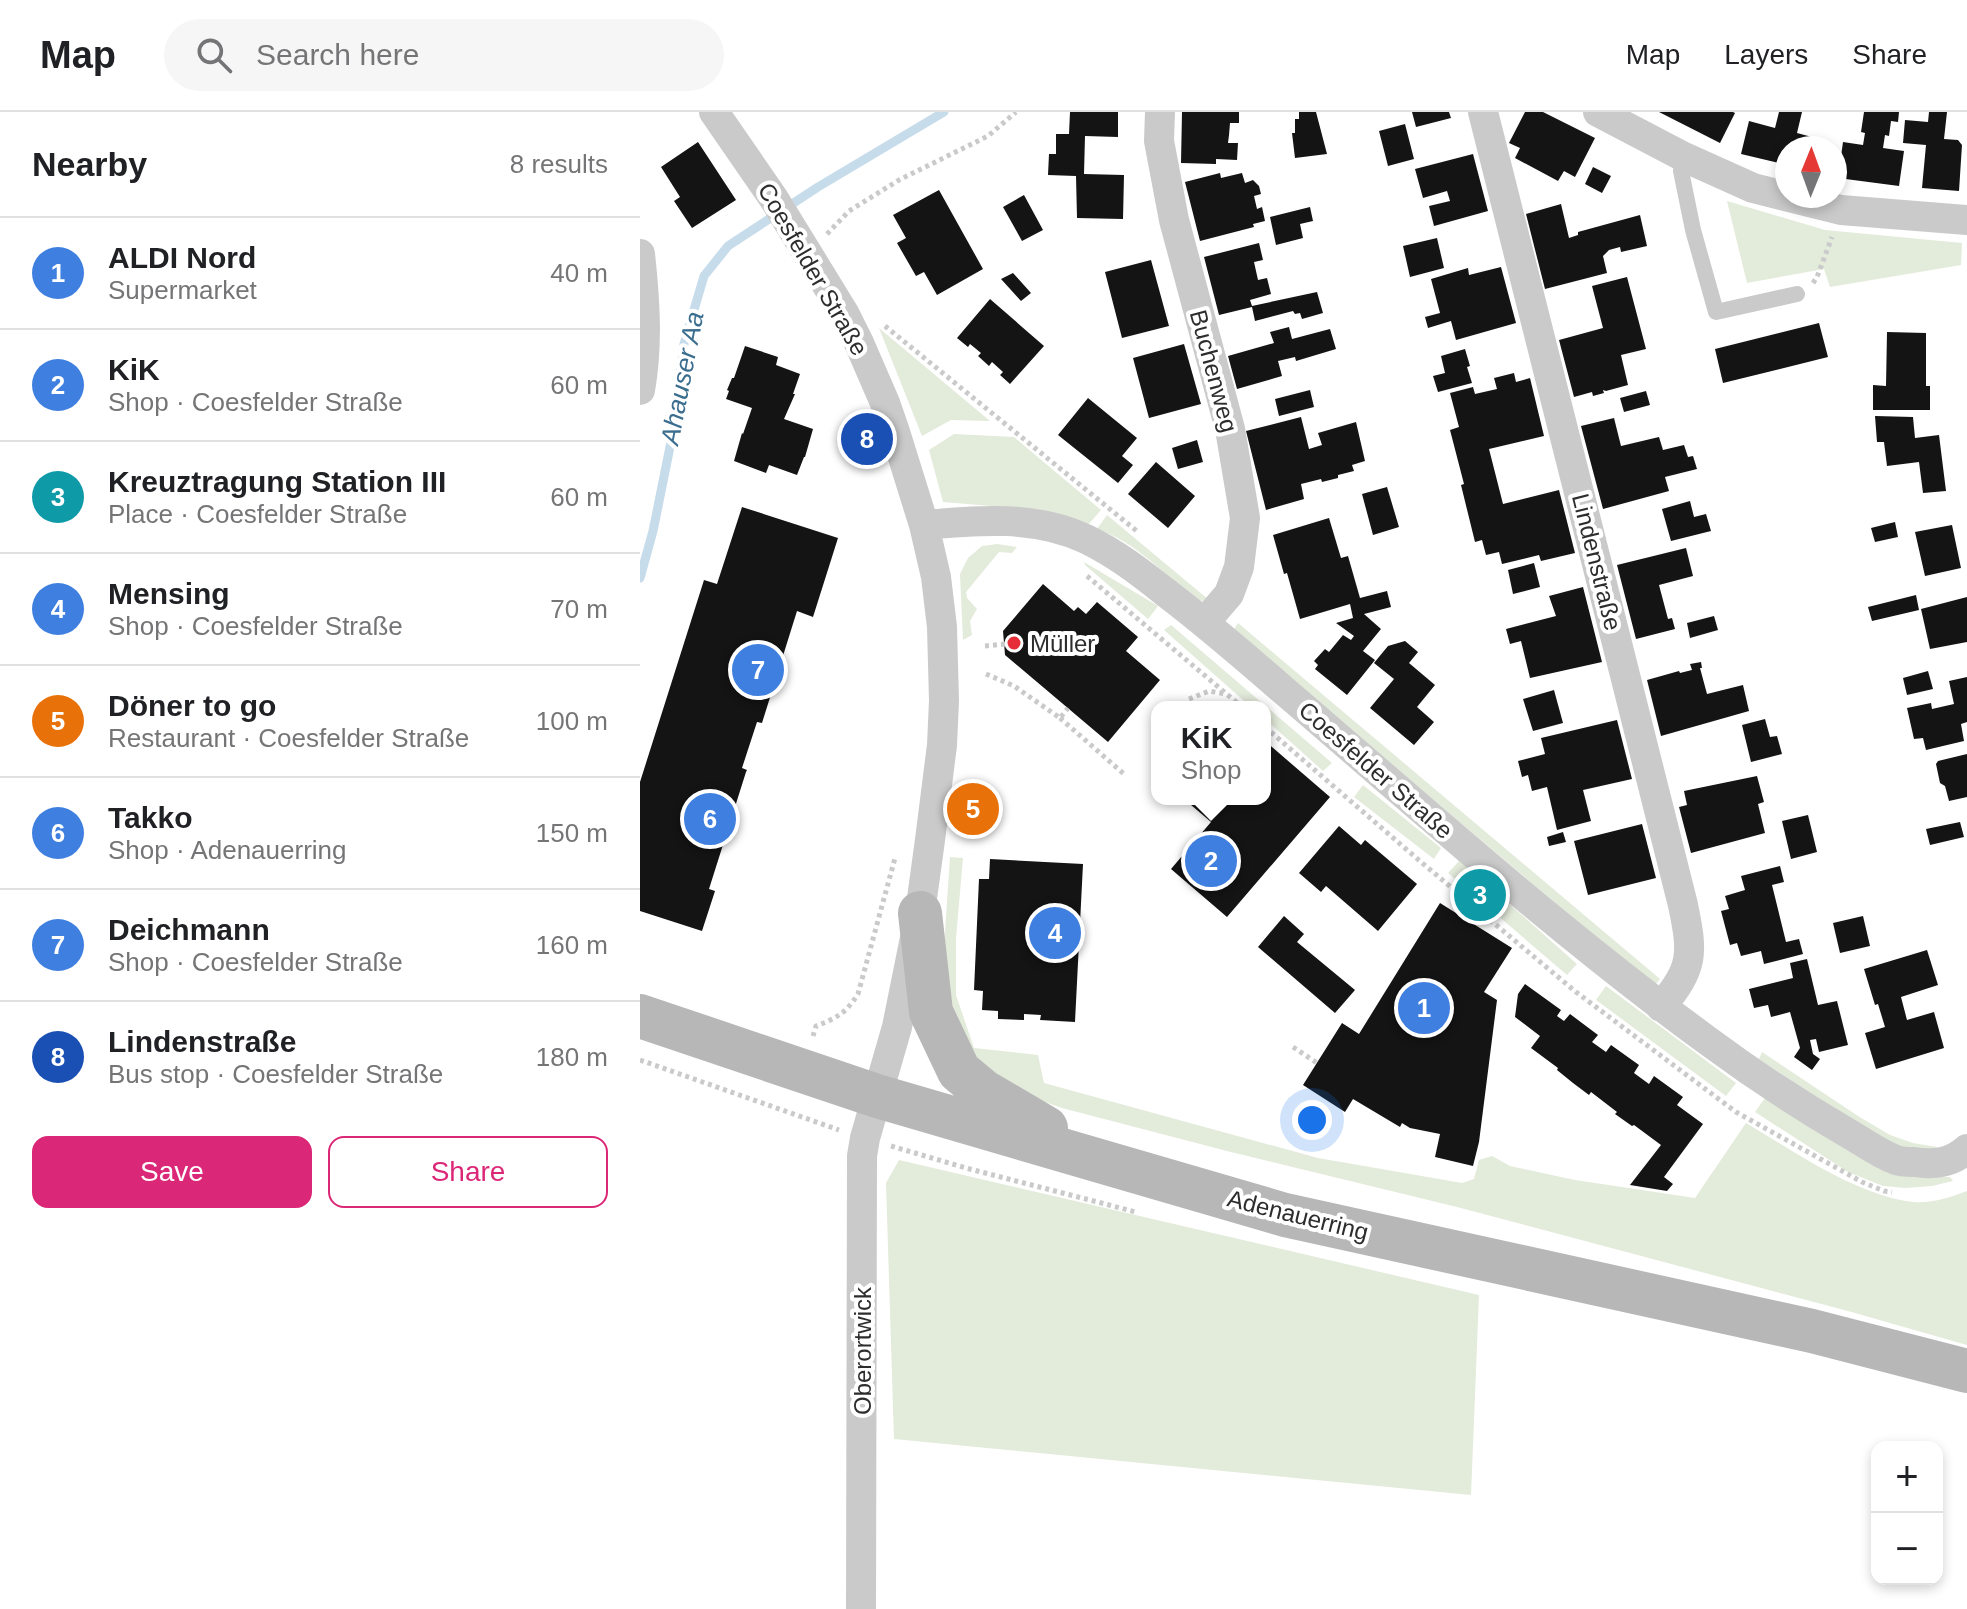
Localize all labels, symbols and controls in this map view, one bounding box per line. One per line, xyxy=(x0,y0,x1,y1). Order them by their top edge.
search box xyxy=(164,19,724,91)
icon: search xyxy=(192,33,236,77)
text: Map xyxy=(40,34,116,76)
text: Search here xyxy=(256,38,419,71)
text: Map xyxy=(1626,39,1680,70)
text: Layers xyxy=(1724,39,1808,70)
text: Share xyxy=(1852,39,1927,70)
north arrow xyxy=(1775,136,1847,208)
text: Nearby xyxy=(32,145,147,183)
text: 8 results xyxy=(510,149,608,179)
street label: Coesfelder Straße xyxy=(753,178,873,360)
text: ALDI Nord xyxy=(108,241,256,274)
text: 1 xyxy=(51,258,65,288)
text: 40 m xyxy=(550,258,608,288)
text: Supermarket xyxy=(108,275,257,305)
street label: Buchenweg xyxy=(1185,307,1243,435)
water label: Ahauser Aa xyxy=(654,309,710,449)
text: KiK xyxy=(108,353,160,386)
text: 2 xyxy=(51,370,65,400)
text: 60 m xyxy=(550,370,608,400)
text: Shop · Coesfelder Straße xyxy=(108,387,403,417)
pin: 8 xyxy=(841,409,893,469)
text: Kreuztragung Station III xyxy=(108,465,446,498)
text: 3 xyxy=(51,482,65,512)
text: 60 m xyxy=(550,482,608,512)
street label: Lindenstraße xyxy=(1567,491,1627,633)
text: Place · Coesfelder Straße xyxy=(108,499,407,529)
text: Mensing xyxy=(108,577,230,610)
text: 4 xyxy=(51,594,65,624)
text: 70 m xyxy=(550,594,608,624)
text: Shop · Coesfelder Straße xyxy=(108,611,403,641)
place label: Müller xyxy=(1030,630,1095,657)
marker: Müller xyxy=(1005,634,1023,652)
pin: 7 xyxy=(732,640,784,700)
text: Döner to go xyxy=(108,689,276,722)
street label: Coesfelder Straße xyxy=(1294,696,1458,844)
popup xyxy=(1151,701,1271,805)
text: 5 xyxy=(51,706,65,736)
text: 100 m xyxy=(536,706,608,736)
text: KiK xyxy=(1181,721,1232,754)
text: Restaurant · Coesfelder Straße xyxy=(108,723,469,753)
text: Shop xyxy=(1181,755,1241,785)
pin: 5 xyxy=(947,779,999,839)
pin: 6 xyxy=(684,789,736,849)
text: Takko xyxy=(108,801,192,834)
text: 6 xyxy=(51,818,65,848)
text: 150 m xyxy=(536,818,608,848)
pin: 2 xyxy=(1185,831,1237,891)
text: Shop · Adenauerring xyxy=(108,835,347,865)
pin: 3 xyxy=(1454,865,1506,925)
pin: 4 xyxy=(1029,903,1081,963)
text: Deichmann xyxy=(108,913,270,946)
text: 7 xyxy=(51,930,65,960)
text: 160 m xyxy=(536,930,608,960)
text: Shop · Coesfelder Straße xyxy=(108,947,403,977)
pin: 1 xyxy=(1398,978,1450,1038)
text: Lindenstraße xyxy=(108,1025,296,1058)
text: 8 xyxy=(51,1042,65,1072)
text: 180 m xyxy=(536,1042,608,1072)
text: Bus stop · Coesfelder Straße xyxy=(108,1059,443,1089)
your location xyxy=(1292,1100,1332,1140)
button: Save xyxy=(32,1136,312,1208)
button: Share xyxy=(328,1136,608,1208)
street label: Adenauerring xyxy=(1225,1184,1371,1246)
street label: Oberortwick xyxy=(849,1286,876,1415)
map controls xyxy=(1871,1441,1943,1585)
button: + xyxy=(1871,1441,1943,1513)
button: − xyxy=(1871,1513,1943,1585)

